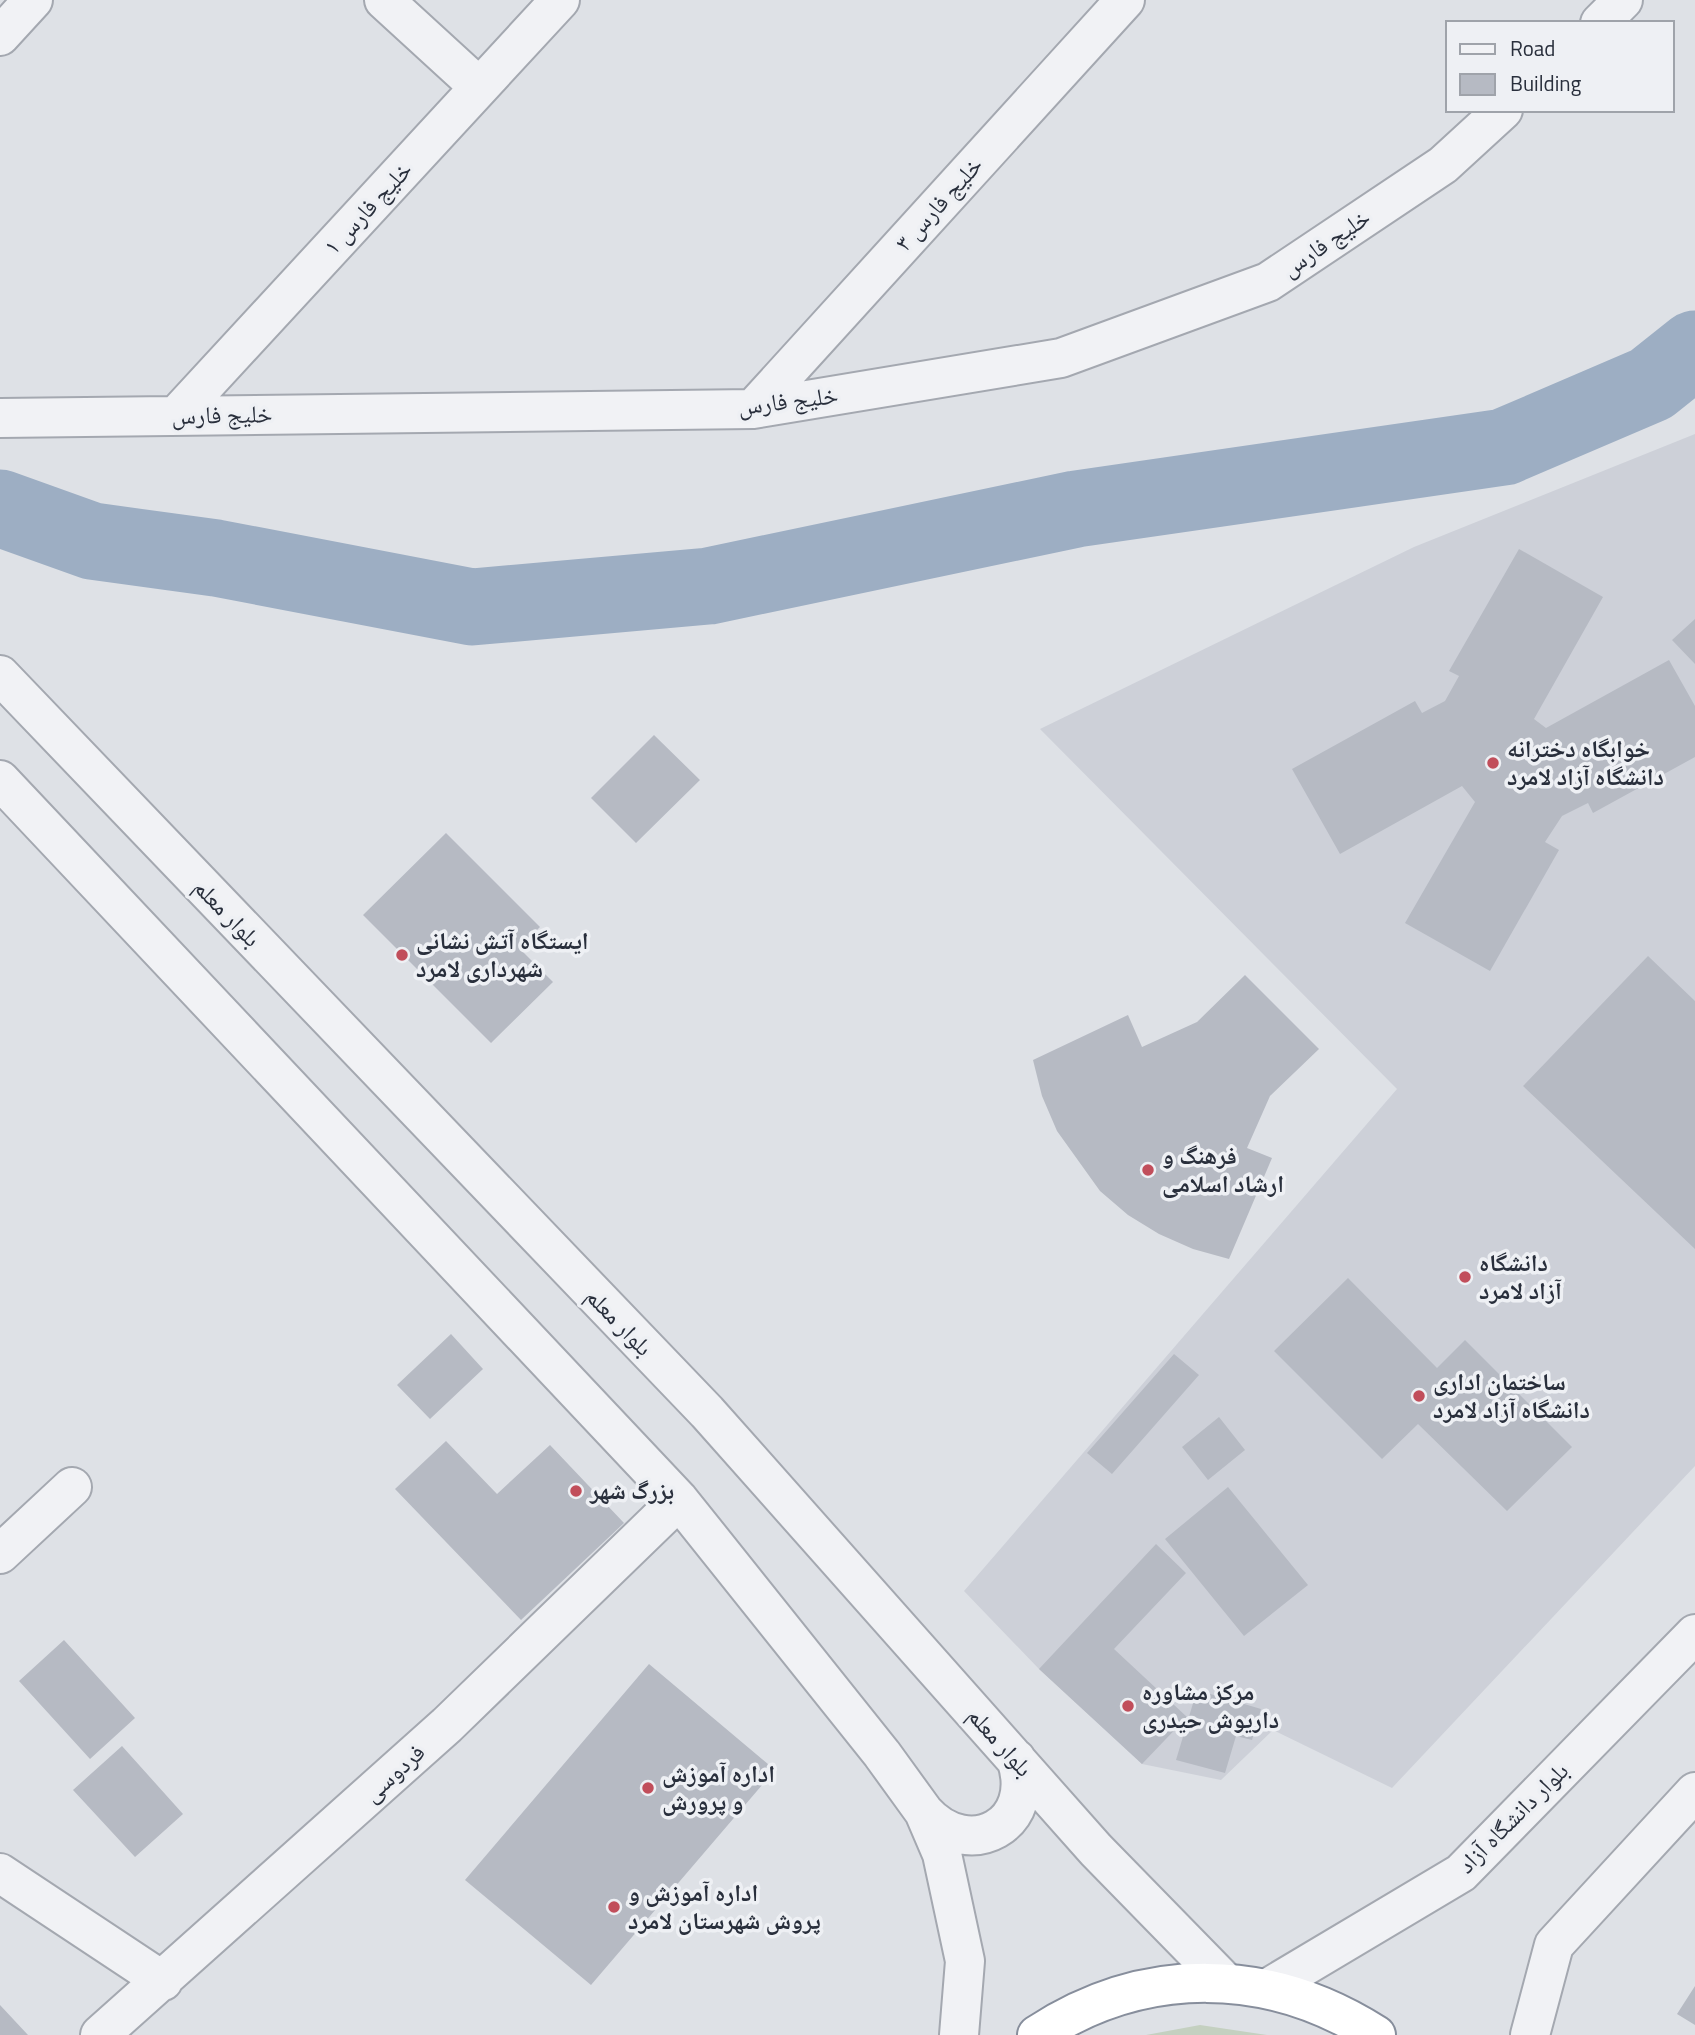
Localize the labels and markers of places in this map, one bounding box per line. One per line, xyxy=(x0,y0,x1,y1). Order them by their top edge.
place label: خوابگاه دخترانه دانشگاه آزاد لامرد xyxy=(1507,730,1664,794)
marker: خوابگاه دخترانه دانشگاه آزاد لامرد xyxy=(1485,755,1501,771)
place label: ایستگاه آتش نشانی شهرداری لامرد xyxy=(416,922,589,986)
marker: ایستگاه آتش نشانی شهرداری لامرد xyxy=(394,947,410,963)
place label: فرهنگ و ارشاد اسلامی xyxy=(1162,1137,1284,1201)
marker: فرهنگ و ارشاد اسلامی xyxy=(1140,1162,1156,1178)
place label: دانشگاه آزاد لامرد xyxy=(1479,1244,1562,1308)
marker: دانشگاه آزاد لامرد xyxy=(1457,1269,1473,1285)
place label: ساختمان اداری دانشگاه آزاد لامرد xyxy=(1433,1363,1590,1427)
marker: ساختمان اداری دانشگاه آزاد لامرد xyxy=(1411,1388,1427,1404)
place label: بزرگ شهر xyxy=(589,1472,674,1508)
marker: بزرگ شهر xyxy=(568,1483,584,1499)
place label: مرکز مشاوره داریوش حیدری xyxy=(1142,1673,1279,1737)
marker: مرکز مشاوره داریوش حیدری xyxy=(1120,1698,1136,1714)
place label: اداره آموزش و پرورش xyxy=(662,1755,775,1819)
marker: اداره آموزش و پرورش xyxy=(640,1780,656,1796)
place label: اداره آموزش و پروش شهرستان لامرد xyxy=(628,1874,821,1938)
marker: اداره آموزش و پروش شهرستان لامرد xyxy=(606,1899,622,1915)

